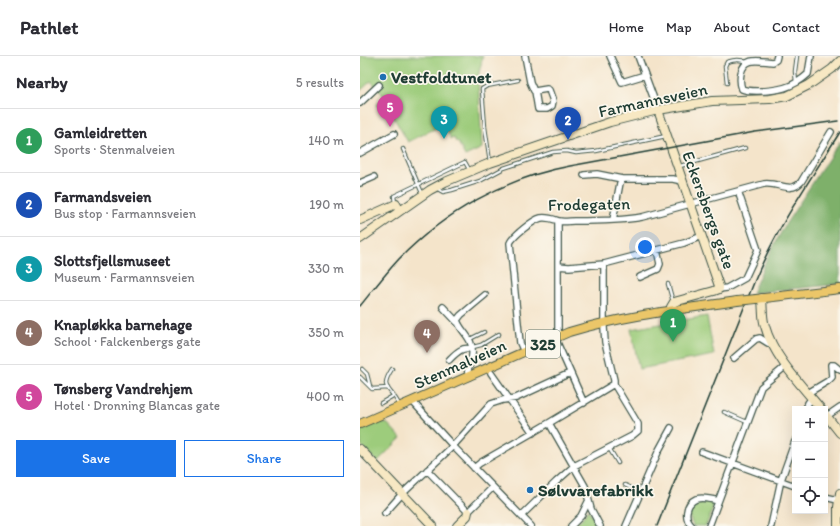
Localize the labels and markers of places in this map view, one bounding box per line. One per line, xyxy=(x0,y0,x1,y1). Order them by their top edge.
place label: Vestfoldtunet xyxy=(391,67,492,87)
marker: Vestfoldtunet xyxy=(378,72,388,82)
pin: 5 xyxy=(377,94,403,127)
pin: 3 xyxy=(431,106,457,139)
pin: 2 xyxy=(555,107,581,140)
pin: 1 xyxy=(660,309,686,342)
pin: 4 xyxy=(414,320,440,353)
place label: Sølvvarefabrikk xyxy=(538,480,653,500)
marker: Sølvvarefabrikk xyxy=(525,485,535,495)

